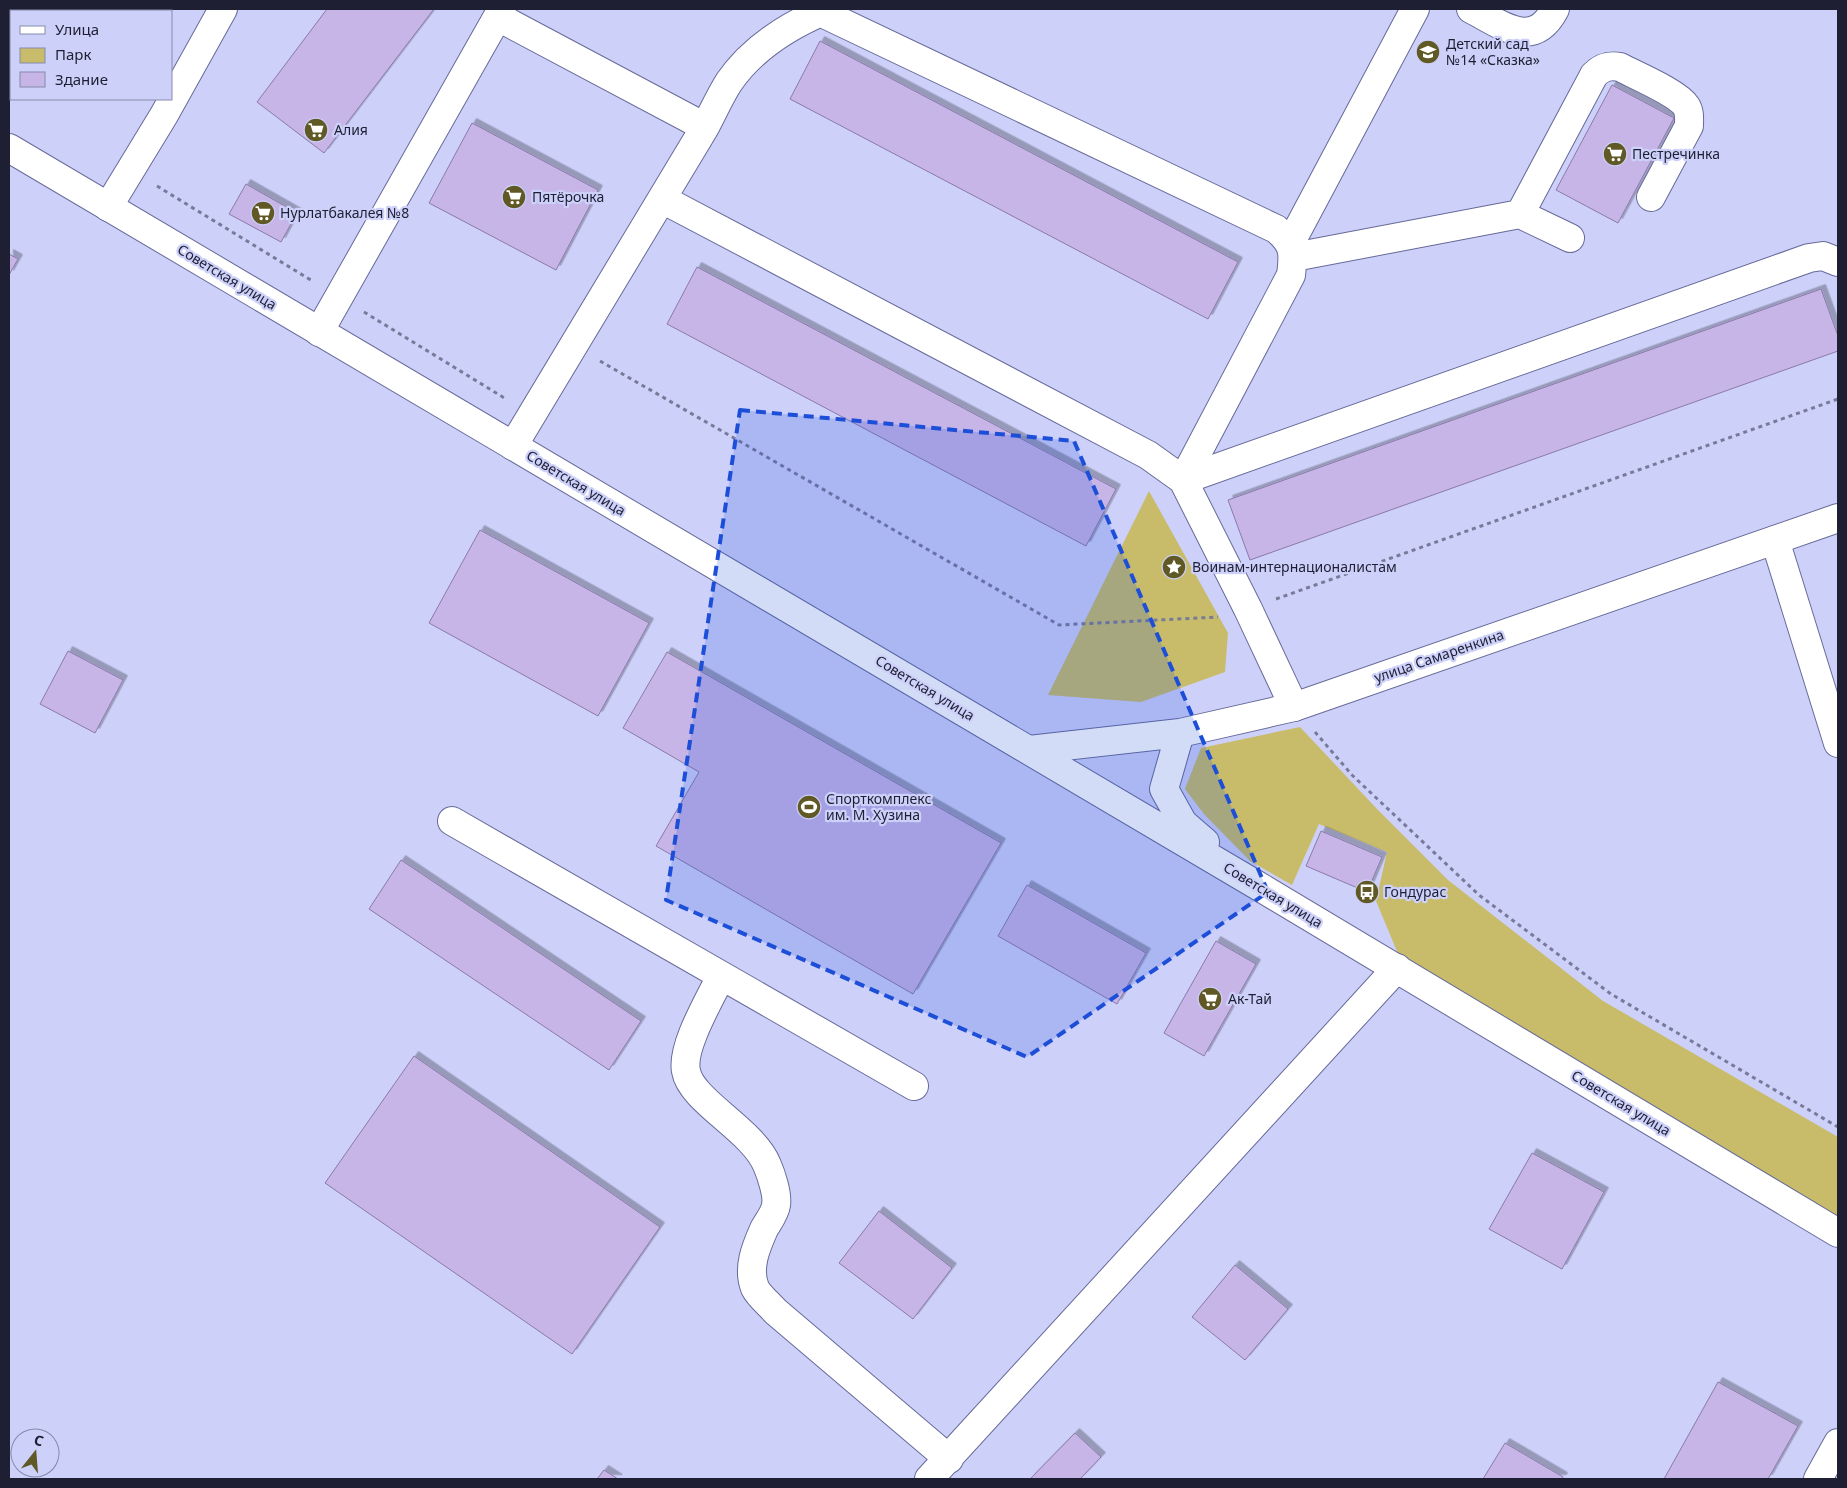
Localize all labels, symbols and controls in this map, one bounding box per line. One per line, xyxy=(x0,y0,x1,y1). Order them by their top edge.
legend xyxy=(10,10,172,100)
text: Улица xyxy=(55,19,99,39)
place label: Детский сад №14 «Сказка» xyxy=(1446,34,1540,69)
school or university icon: Детский сад №14 «Сказка» xyxy=(1415,39,1441,65)
text: Парк xyxy=(55,44,91,64)
text: Здание xyxy=(55,69,108,89)
supermarket icon: Алия xyxy=(303,117,329,143)
place label: Алия xyxy=(334,120,368,139)
supermarket icon: Пестречинка xyxy=(1602,141,1628,167)
place label: Пестречинка xyxy=(1632,144,1720,163)
supermarket icon: Пятёрочка xyxy=(501,184,527,210)
place label: Пятёрочка xyxy=(532,187,604,206)
supermarket icon: Нурлатбакалея №8 xyxy=(250,200,276,226)
place label: Нурлатбакалея №8 xyxy=(280,203,409,222)
street label: Советская улица xyxy=(174,239,280,314)
street label: Советская улица xyxy=(523,445,629,520)
place icon: Воинам-интернационалистам xyxy=(1161,554,1187,580)
place label: Воинам-интернационалистам xyxy=(1192,557,1397,576)
street label: улица Самаренкина xyxy=(1371,624,1506,687)
street label: Советская улица xyxy=(872,650,978,725)
place label: Спорткомплекс им. М. Хузина xyxy=(826,789,931,824)
sports icon: Спорткомплекс им. М. Хузина xyxy=(796,794,822,820)
street label: Советская улица xyxy=(1220,857,1326,932)
bus stop icon: Гондурас xyxy=(1354,879,1380,905)
place label: Гондурас xyxy=(1384,882,1446,901)
supermarket icon: Ак-Тай xyxy=(1197,986,1223,1012)
place label: Ак-Тай xyxy=(1228,989,1272,1008)
street label: Советская улица xyxy=(1568,1065,1674,1140)
north arrow xyxy=(10,1428,60,1478)
text: С xyxy=(32,1430,46,1450)

